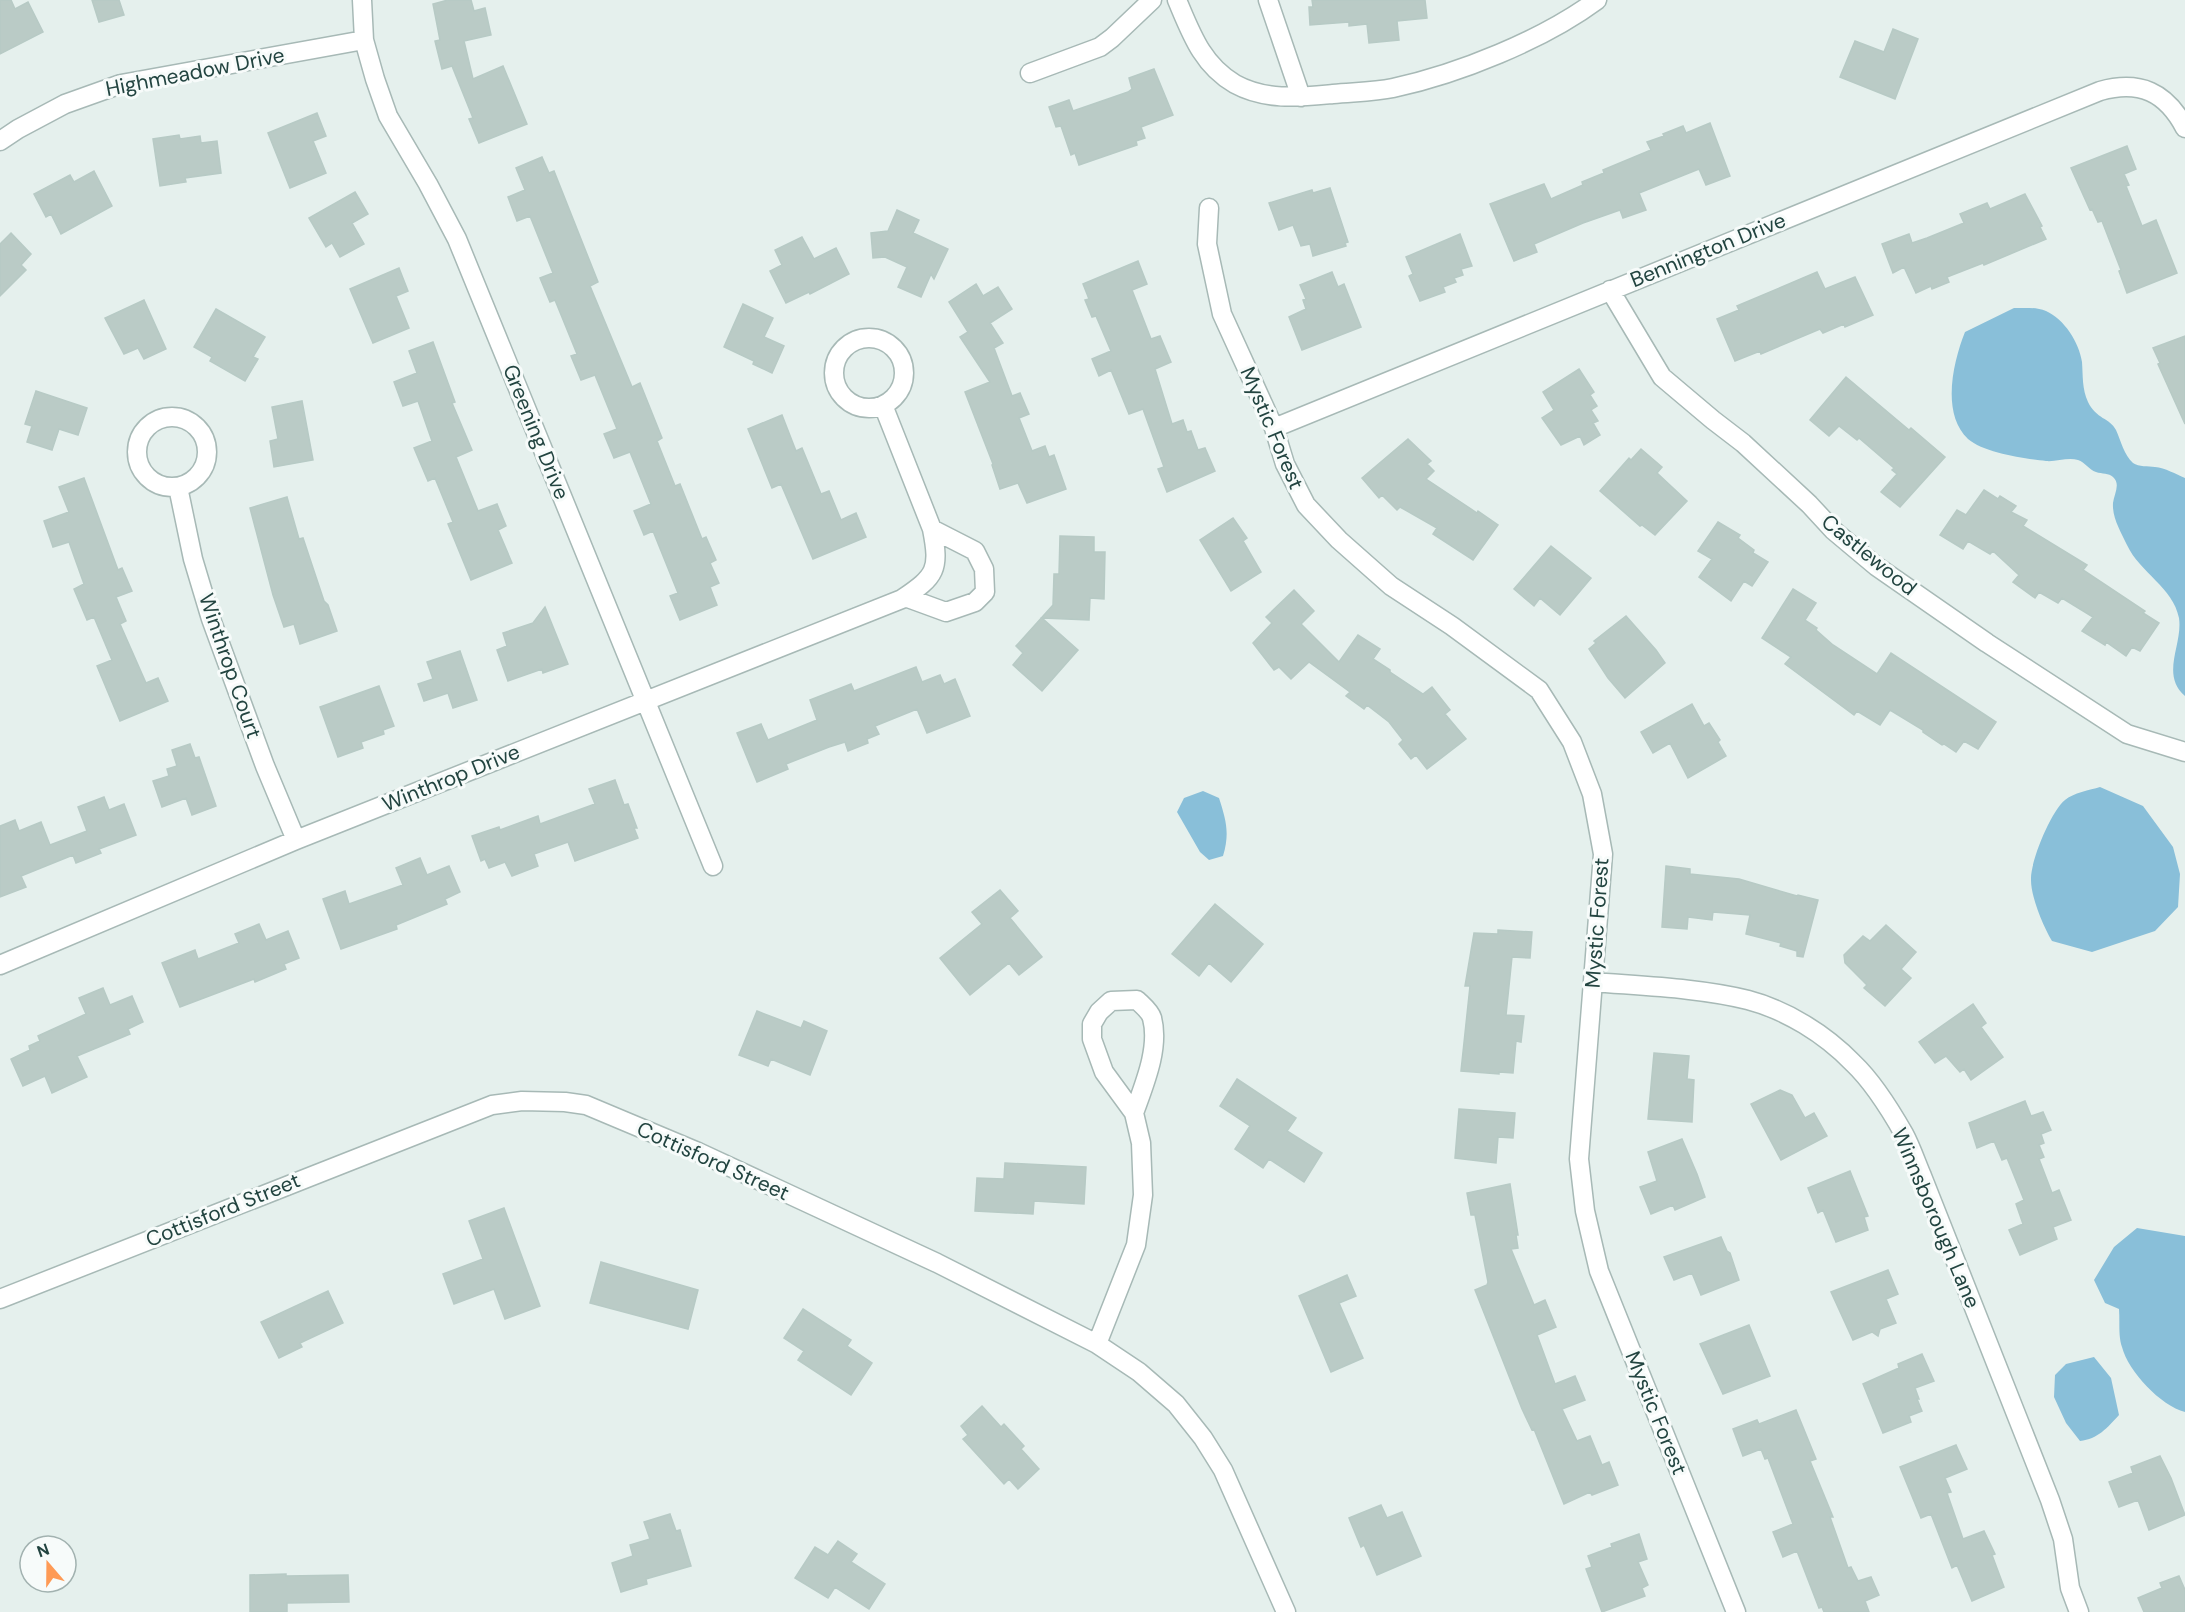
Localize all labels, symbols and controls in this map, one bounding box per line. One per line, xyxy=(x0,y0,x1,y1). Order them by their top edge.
street label: Highmeadow Drive xyxy=(103,41,287,103)
street label: Bennington Drive xyxy=(1626,206,1790,294)
street label: Greening Drive xyxy=(496,360,576,504)
street label: Mystic Forest xyxy=(1234,362,1310,494)
street label: Castlewood xyxy=(1816,508,1922,602)
street label: Winthrop Court xyxy=(192,590,268,742)
street label: Winthrop Drive xyxy=(378,738,524,818)
street label: Mystic Forest xyxy=(1578,857,1616,989)
street label: Cottisford Street xyxy=(632,1115,794,1207)
street label: Winnsborough Lane xyxy=(1885,1124,1987,1313)
street label: Cottisford Street xyxy=(142,1166,304,1254)
street label: Mystic Forest xyxy=(1619,1347,1693,1479)
north arrow xyxy=(18,1534,78,1594)
text: N xyxy=(34,1539,52,1562)

